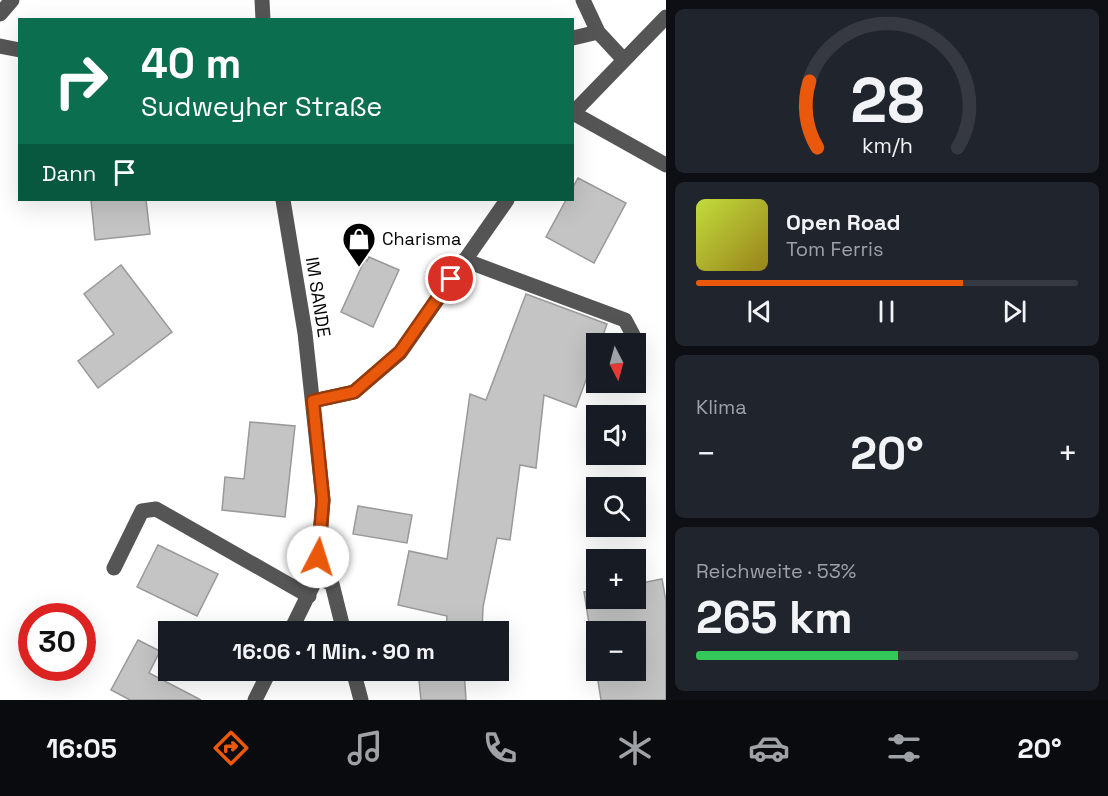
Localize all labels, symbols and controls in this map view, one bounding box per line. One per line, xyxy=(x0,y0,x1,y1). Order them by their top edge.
text: 40 m xyxy=(141,37,241,90)
icon: right xyxy=(42,42,120,120)
text: 28 xyxy=(850,61,924,140)
text: Sudweyher Straße xyxy=(141,89,382,124)
text: km/h xyxy=(861,132,913,159)
icon: arrive xyxy=(108,156,141,189)
text: Dann xyxy=(42,159,96,187)
text: Open Road xyxy=(786,208,901,236)
shop icon: Charisma xyxy=(341,221,377,268)
place label: Charisma xyxy=(382,227,461,250)
text: Tom Ferris xyxy=(786,236,884,262)
pin xyxy=(425,253,476,304)
street label: IM SANDE xyxy=(301,255,336,339)
icon: arrive xyxy=(434,262,467,295)
icon: previous xyxy=(743,295,776,328)
icon: pause xyxy=(870,295,903,328)
icon: next xyxy=(998,295,1031,328)
north arrow xyxy=(586,333,646,393)
map controls xyxy=(586,333,646,681)
text: Klima xyxy=(696,394,747,420)
button: sound xyxy=(586,405,646,465)
text: 20° xyxy=(850,425,924,482)
text: − xyxy=(696,433,716,475)
text: + xyxy=(1058,433,1078,475)
button: search xyxy=(586,477,646,537)
position arrow xyxy=(286,525,350,589)
button: + xyxy=(586,549,646,609)
text: Reichweite · 53% xyxy=(696,558,856,584)
text: 265 km xyxy=(696,589,853,646)
speed limit sign: 30 xyxy=(18,603,96,681)
button: − xyxy=(586,621,646,681)
text: 16:06 · 1 Min. · 90 m xyxy=(232,637,435,665)
icon: directions xyxy=(210,727,252,769)
icon: music xyxy=(344,727,386,769)
icon: phone xyxy=(479,727,521,769)
icon: climate xyxy=(614,727,656,769)
icon: car xyxy=(748,727,790,769)
icon: filters xyxy=(883,727,925,769)
text: 16:05 xyxy=(46,731,117,766)
text: 20° xyxy=(1017,731,1062,766)

